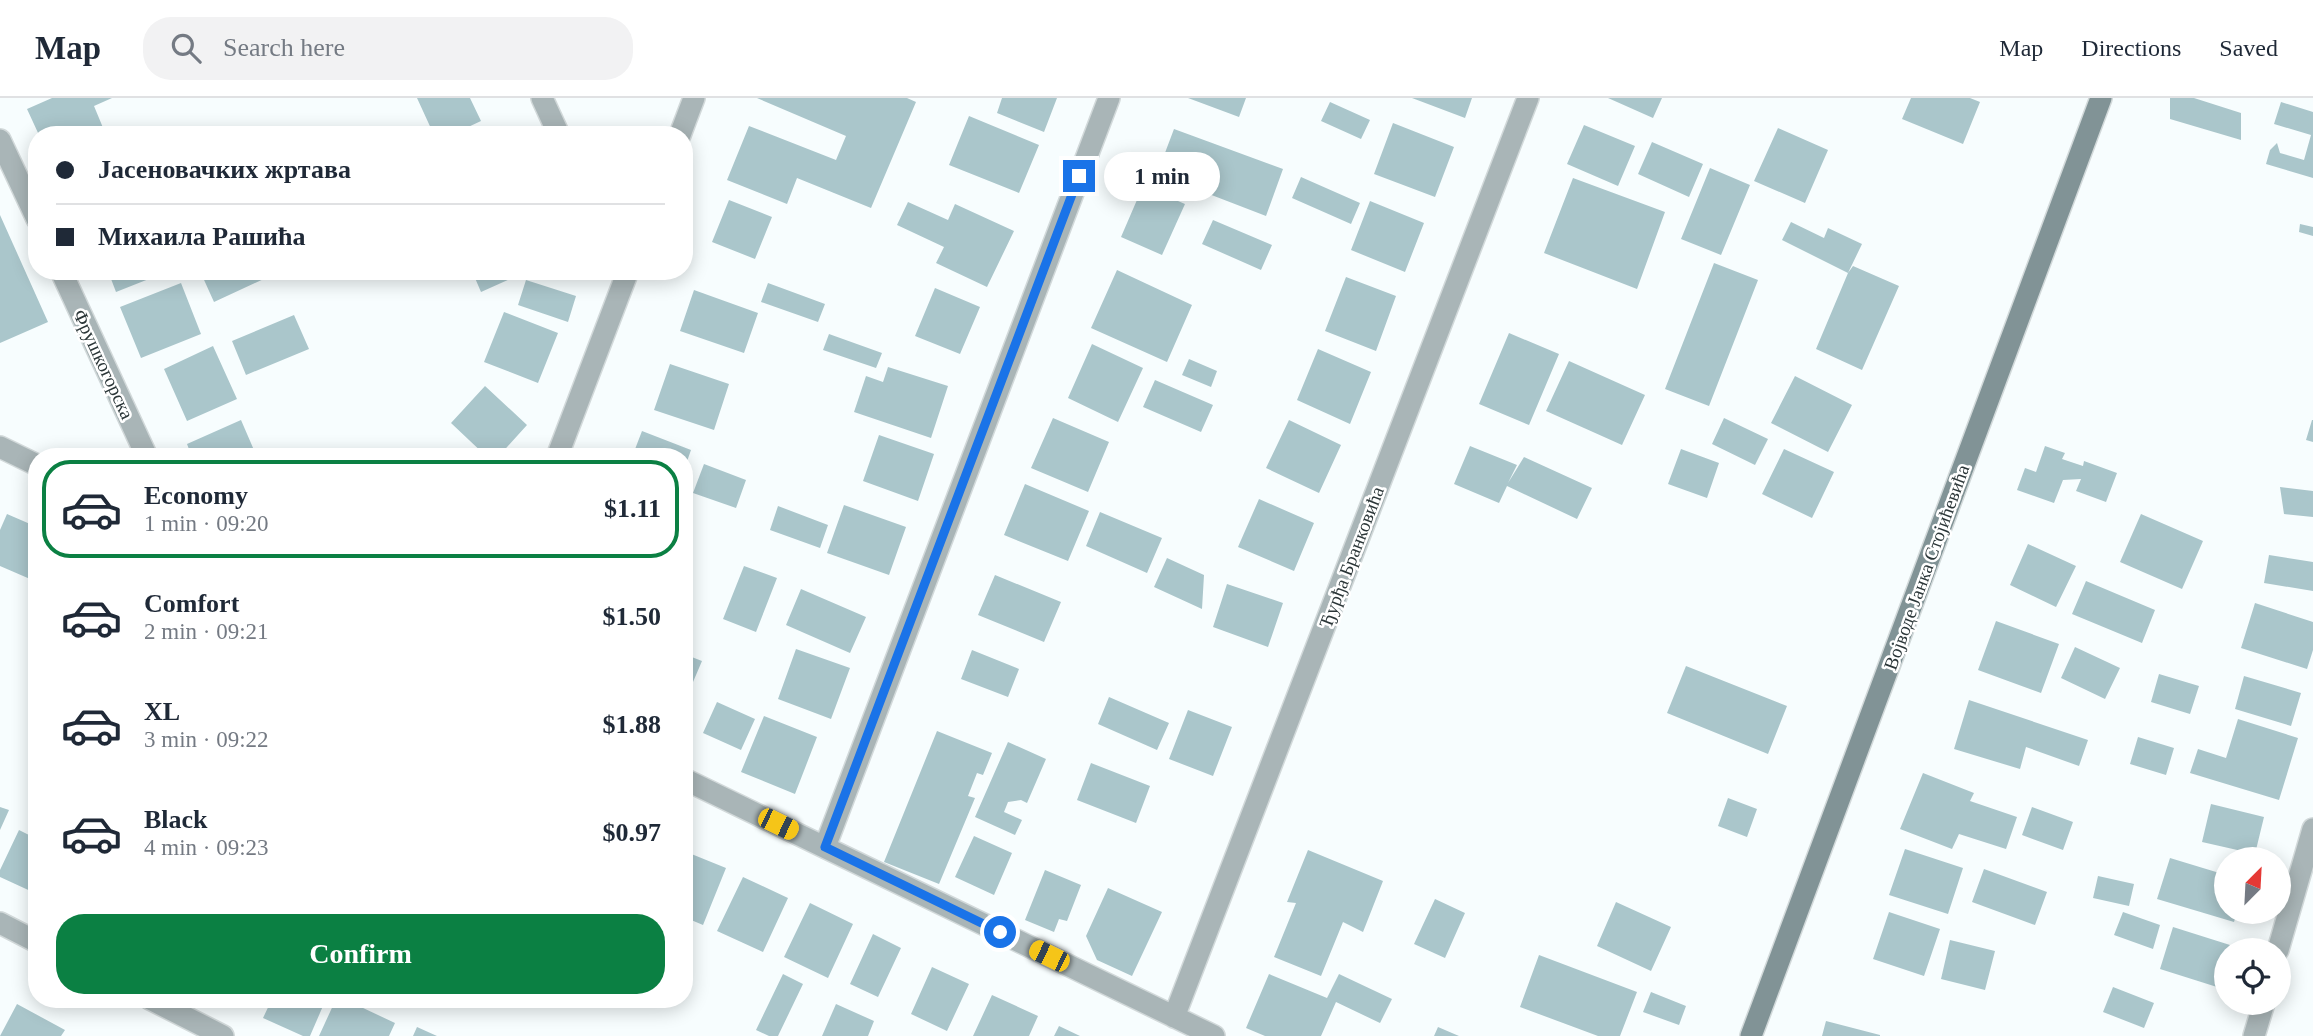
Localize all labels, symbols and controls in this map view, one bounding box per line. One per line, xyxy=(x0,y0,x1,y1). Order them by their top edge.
search box xyxy=(143,17,633,80)
icon: search xyxy=(167,29,205,67)
text: Map xyxy=(35,30,101,66)
text: Search here xyxy=(223,33,345,62)
text: Map xyxy=(1999,35,2043,61)
text: Directions xyxy=(2081,35,2181,61)
text: Saved xyxy=(2219,35,2278,61)
callout: 1 min xyxy=(1104,152,1219,200)
text: Јасеновачких жртава xyxy=(98,155,351,184)
route end xyxy=(1063,160,1095,192)
text: 1 min xyxy=(1134,164,1190,189)
text: Михаила Рашића xyxy=(98,222,306,251)
street label: Фрушкогорска xyxy=(69,306,138,423)
street label: Војводе Јанка Стојићевића xyxy=(1880,461,1974,673)
icon: car xyxy=(60,478,123,541)
text: Economy xyxy=(144,481,248,510)
street label: Ђурђа Бранковића xyxy=(1315,483,1388,631)
text: $1.11 xyxy=(604,494,661,523)
text: 1 min · 09:20 xyxy=(144,511,269,536)
icon: car xyxy=(60,586,123,649)
text: Comfort xyxy=(144,589,239,618)
text: $1.50 xyxy=(603,602,661,631)
text: 2 min · 09:21 xyxy=(144,619,269,644)
icon: car xyxy=(60,694,123,757)
text: XL xyxy=(144,697,180,726)
text: $1.88 xyxy=(603,710,661,739)
text: 3 min · 09:22 xyxy=(144,727,269,752)
icon: car xyxy=(60,802,123,865)
text: Black xyxy=(144,805,208,834)
car xyxy=(755,805,802,843)
text: $0.97 xyxy=(603,818,661,847)
text: 4 min · 09:23 xyxy=(144,835,269,860)
north arrow xyxy=(2214,847,2291,924)
map controls xyxy=(2214,847,2291,1015)
button: Confirm xyxy=(56,914,665,994)
route start xyxy=(984,916,1016,948)
car xyxy=(1026,937,1073,975)
button: locate xyxy=(2214,938,2291,1015)

